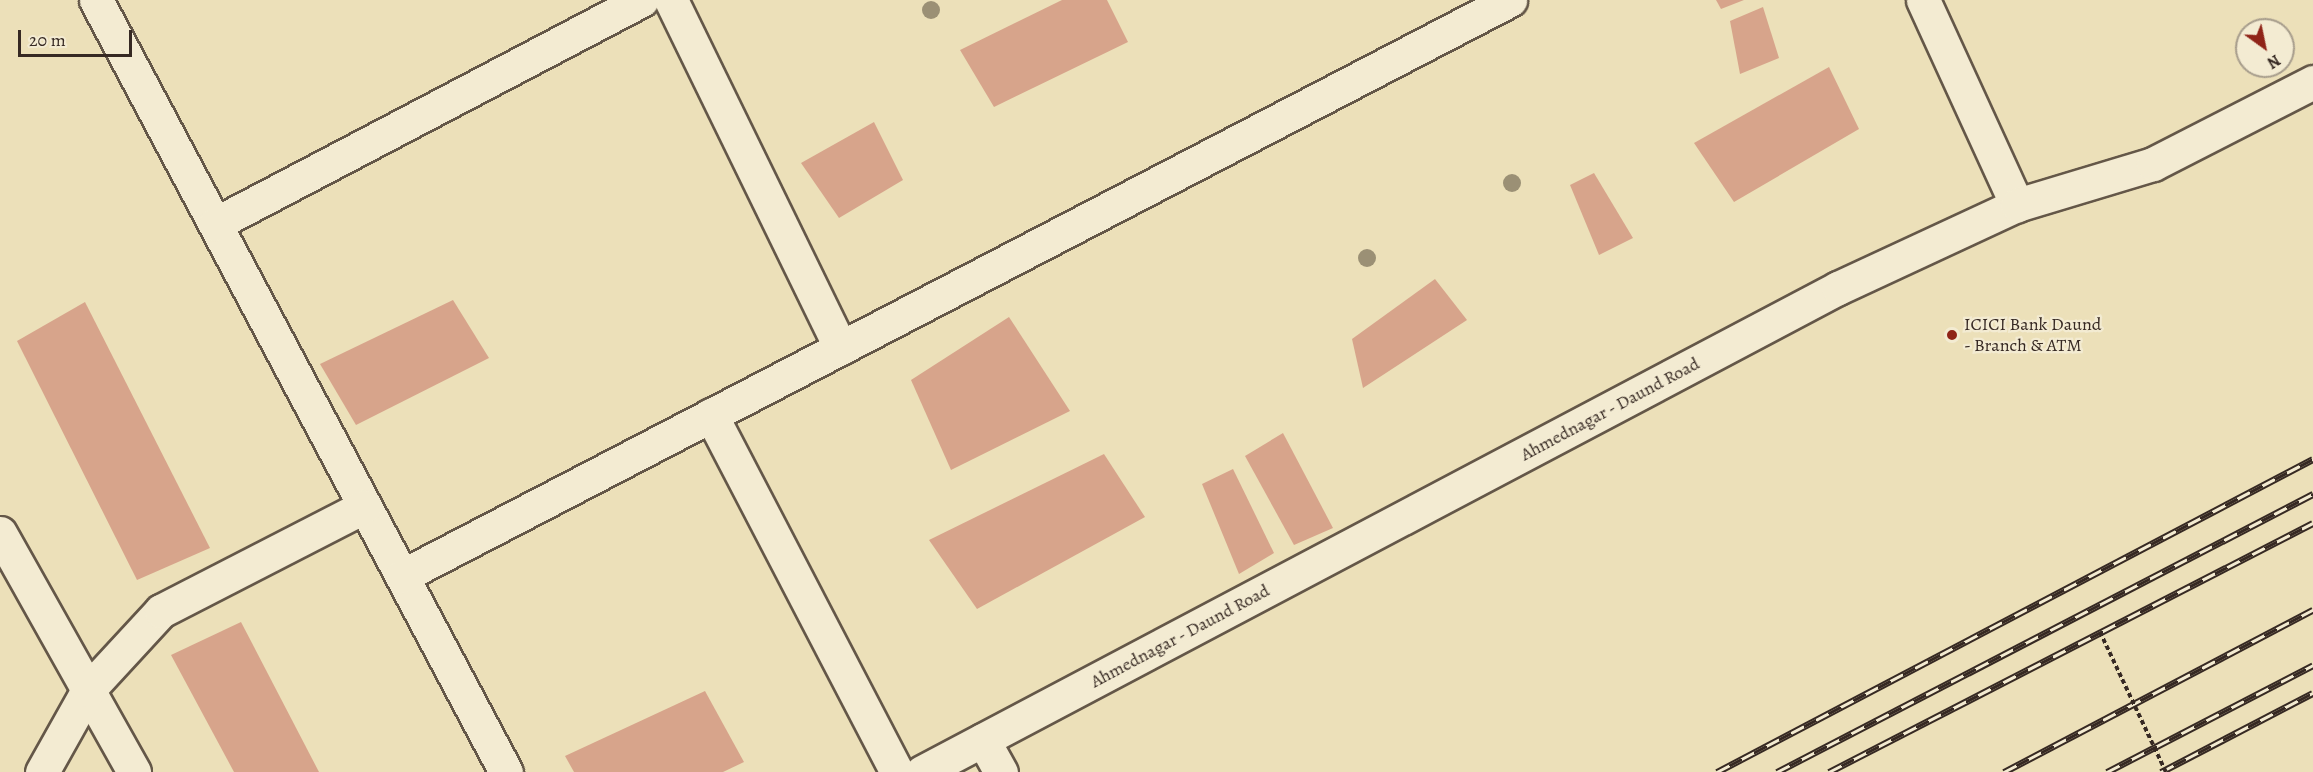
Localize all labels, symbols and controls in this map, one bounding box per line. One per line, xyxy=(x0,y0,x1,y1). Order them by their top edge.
scale bar xyxy=(21,18,135,56)
north arrow xyxy=(2235,18,2295,78)
text: 20 m xyxy=(29,28,66,52)
text: N xyxy=(2263,49,2285,74)
place label: ICICI Bank Daund - Branch & ATM xyxy=(1964,314,2101,356)
marker: ICICI Bank Daund - Branch & ATM xyxy=(1945,328,1959,342)
street label: Ahmednagar - Daund Road xyxy=(1517,352,1703,466)
street label: Ahmednagar - Daund Road xyxy=(1087,579,1273,693)

